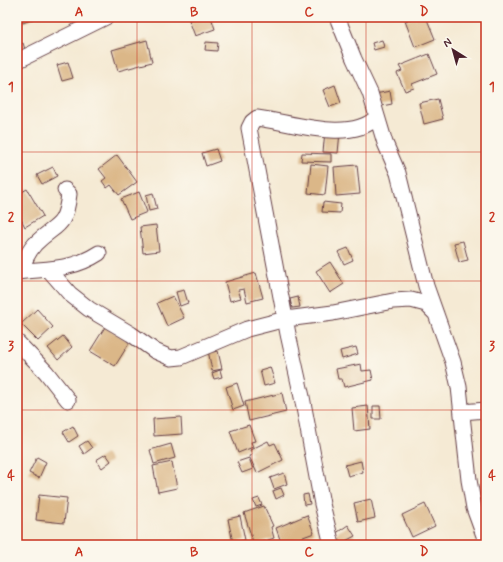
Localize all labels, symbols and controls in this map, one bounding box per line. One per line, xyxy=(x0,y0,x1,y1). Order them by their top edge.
text: A xyxy=(75,4,83,21)
text: B xyxy=(190,4,199,21)
text: C xyxy=(304,4,314,21)
text: D xyxy=(420,4,429,21)
north arrow xyxy=(433,30,473,70)
text: N xyxy=(440,35,455,51)
text: 1 xyxy=(8,79,14,96)
text: 1 xyxy=(489,79,495,96)
text: 2 xyxy=(8,209,15,226)
text: 2 xyxy=(489,209,496,226)
text: 3 xyxy=(8,338,14,355)
text: 3 xyxy=(489,338,495,355)
text: 4 xyxy=(7,468,15,485)
text: 4 xyxy=(488,468,496,485)
text: A xyxy=(75,544,83,561)
text: B xyxy=(190,544,199,561)
text: C xyxy=(304,544,314,561)
text: D xyxy=(420,544,429,561)

